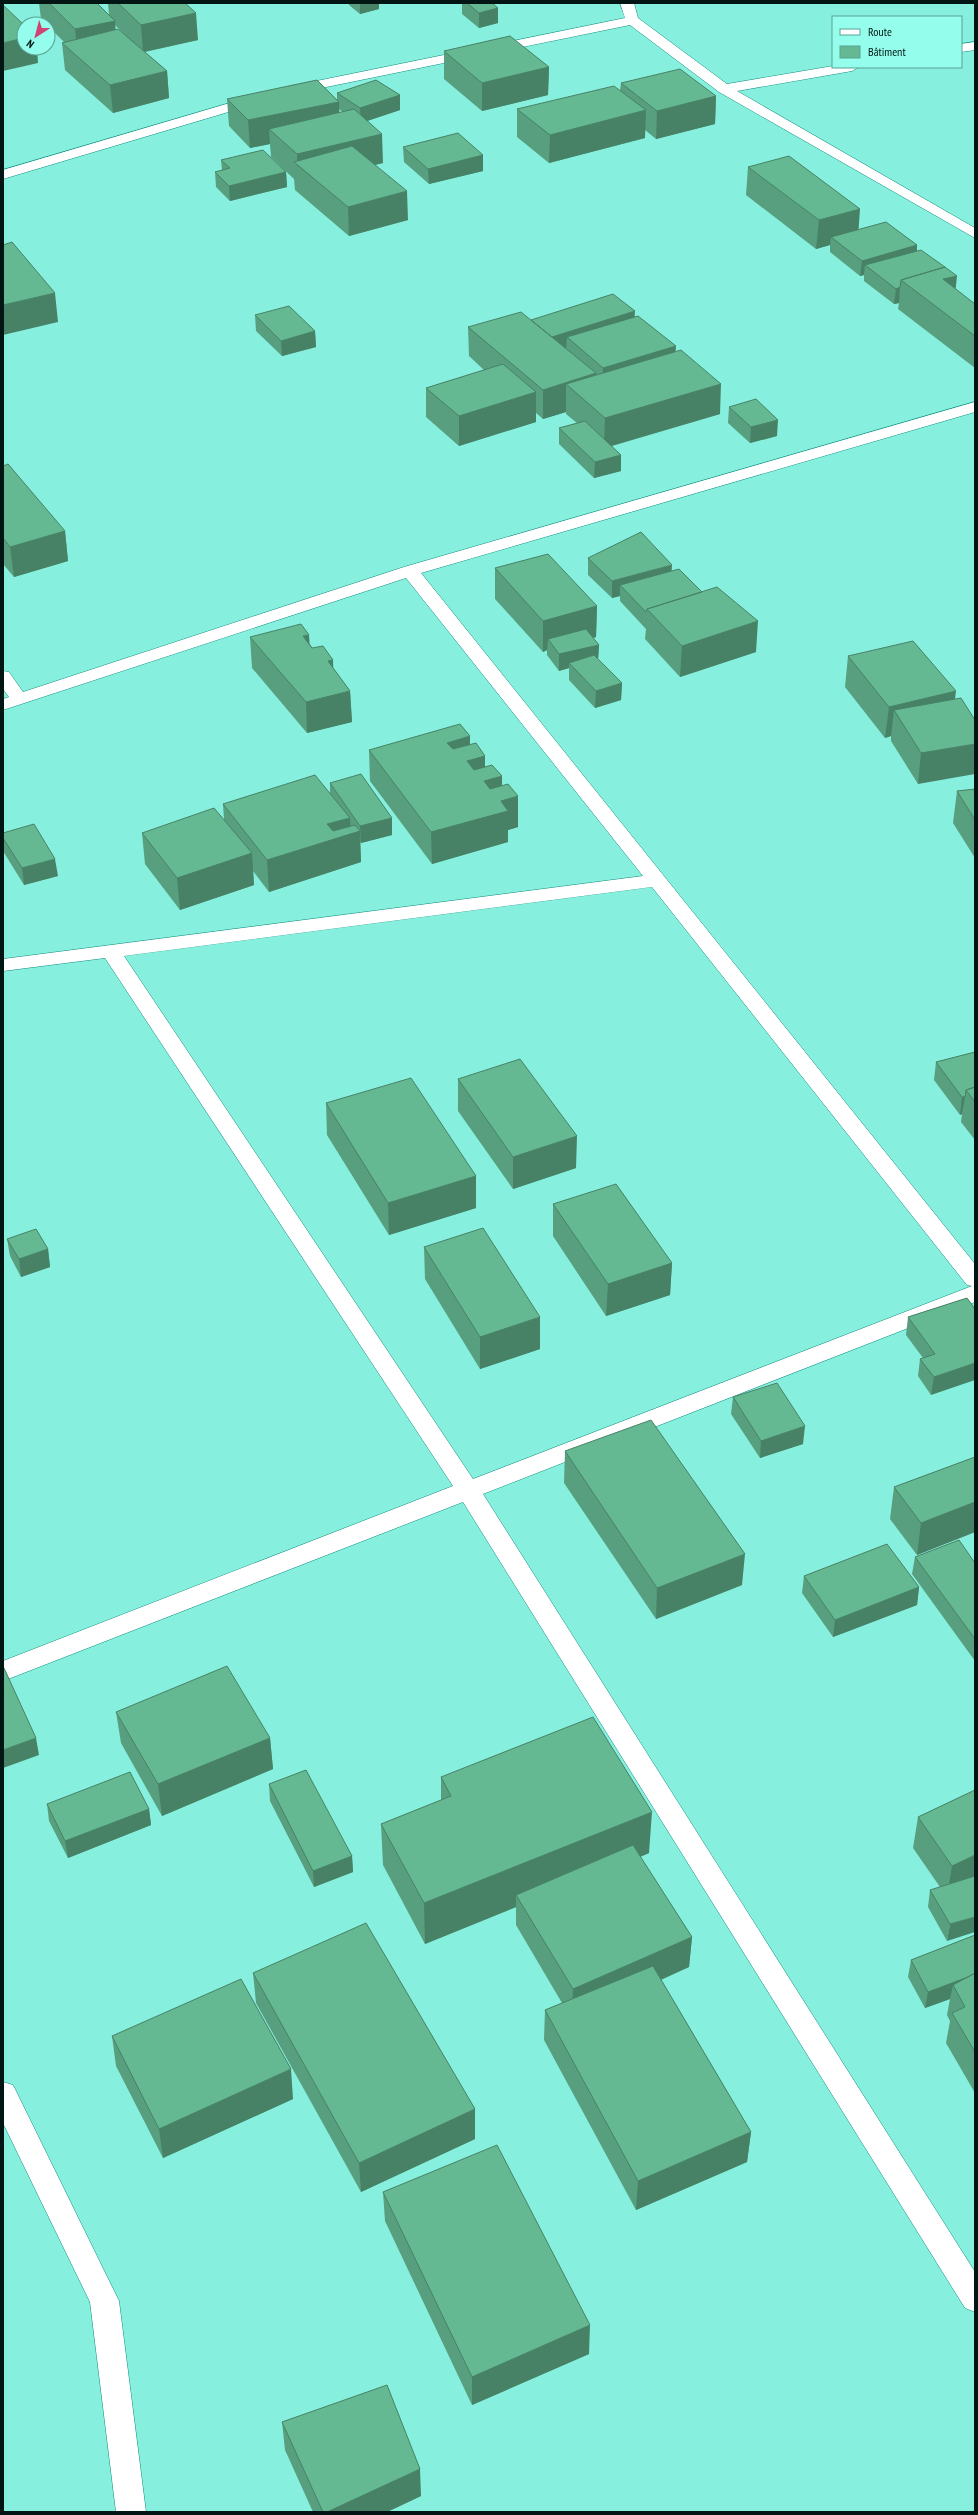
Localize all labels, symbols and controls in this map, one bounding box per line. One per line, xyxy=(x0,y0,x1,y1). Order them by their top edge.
north arrow xyxy=(16,16,56,56)
legend xyxy=(832,16,962,68)
text: Route xyxy=(868,24,892,39)
text: N xyxy=(24,37,37,52)
text: Bâtiment xyxy=(868,44,906,59)

